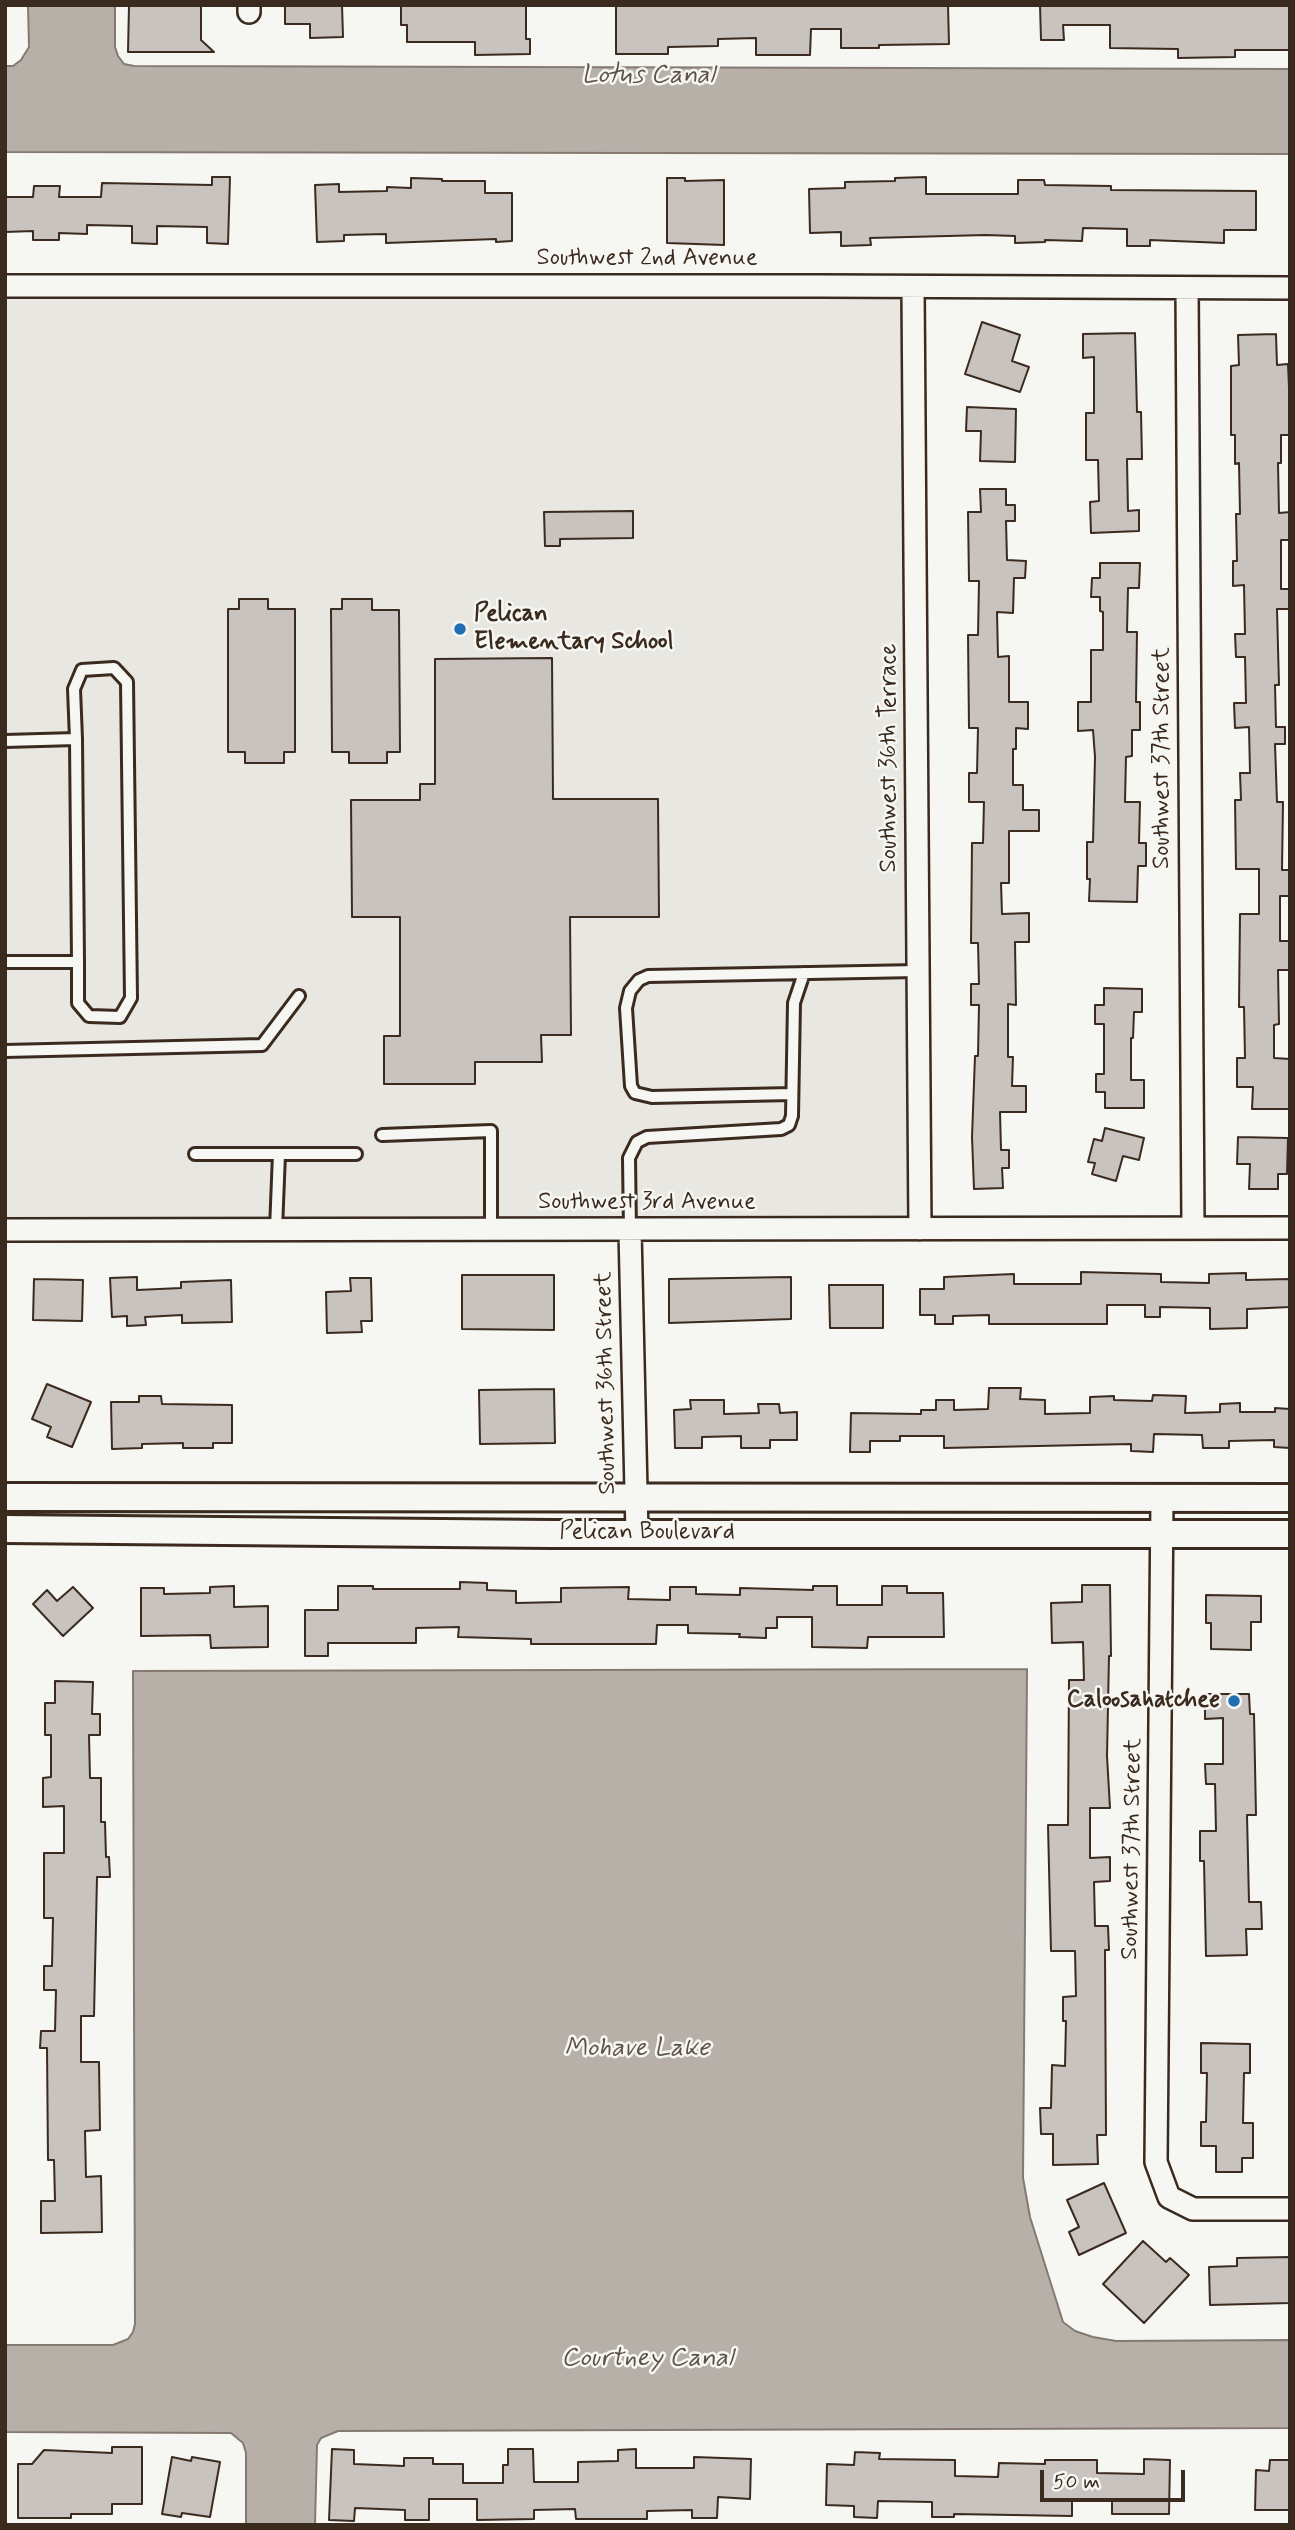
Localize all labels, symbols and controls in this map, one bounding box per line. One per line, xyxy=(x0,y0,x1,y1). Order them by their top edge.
water label: Lotus Canal xyxy=(582,61,714,93)
street label: Southwest 2nd Avenue xyxy=(536,245,758,273)
place label: Pelican Elementary School xyxy=(474,601,673,657)
marker: Pelican Elementary School xyxy=(452,621,468,637)
street label: Southwest 36th Terrace xyxy=(876,643,904,873)
street label: Southwest 37th Street xyxy=(1149,647,1177,869)
street label: Southwest 3rd Avenue xyxy=(538,1189,756,1217)
street label: Southwest 36th Street xyxy=(591,1271,623,1495)
street label: Pelican Boulevard xyxy=(559,1519,735,1547)
place label: Caloosahatchee xyxy=(1067,1687,1220,1715)
marker: Caloosahatchee xyxy=(1226,1693,1242,1709)
street label: Southwest 37th Street xyxy=(1117,1738,1149,1960)
water label: Mohave Lake xyxy=(564,2034,710,2066)
water label: Courtney Canal xyxy=(561,2344,733,2376)
scale bar xyxy=(1043,2456,1188,2500)
text: 50 m xyxy=(1053,2468,1100,2496)

